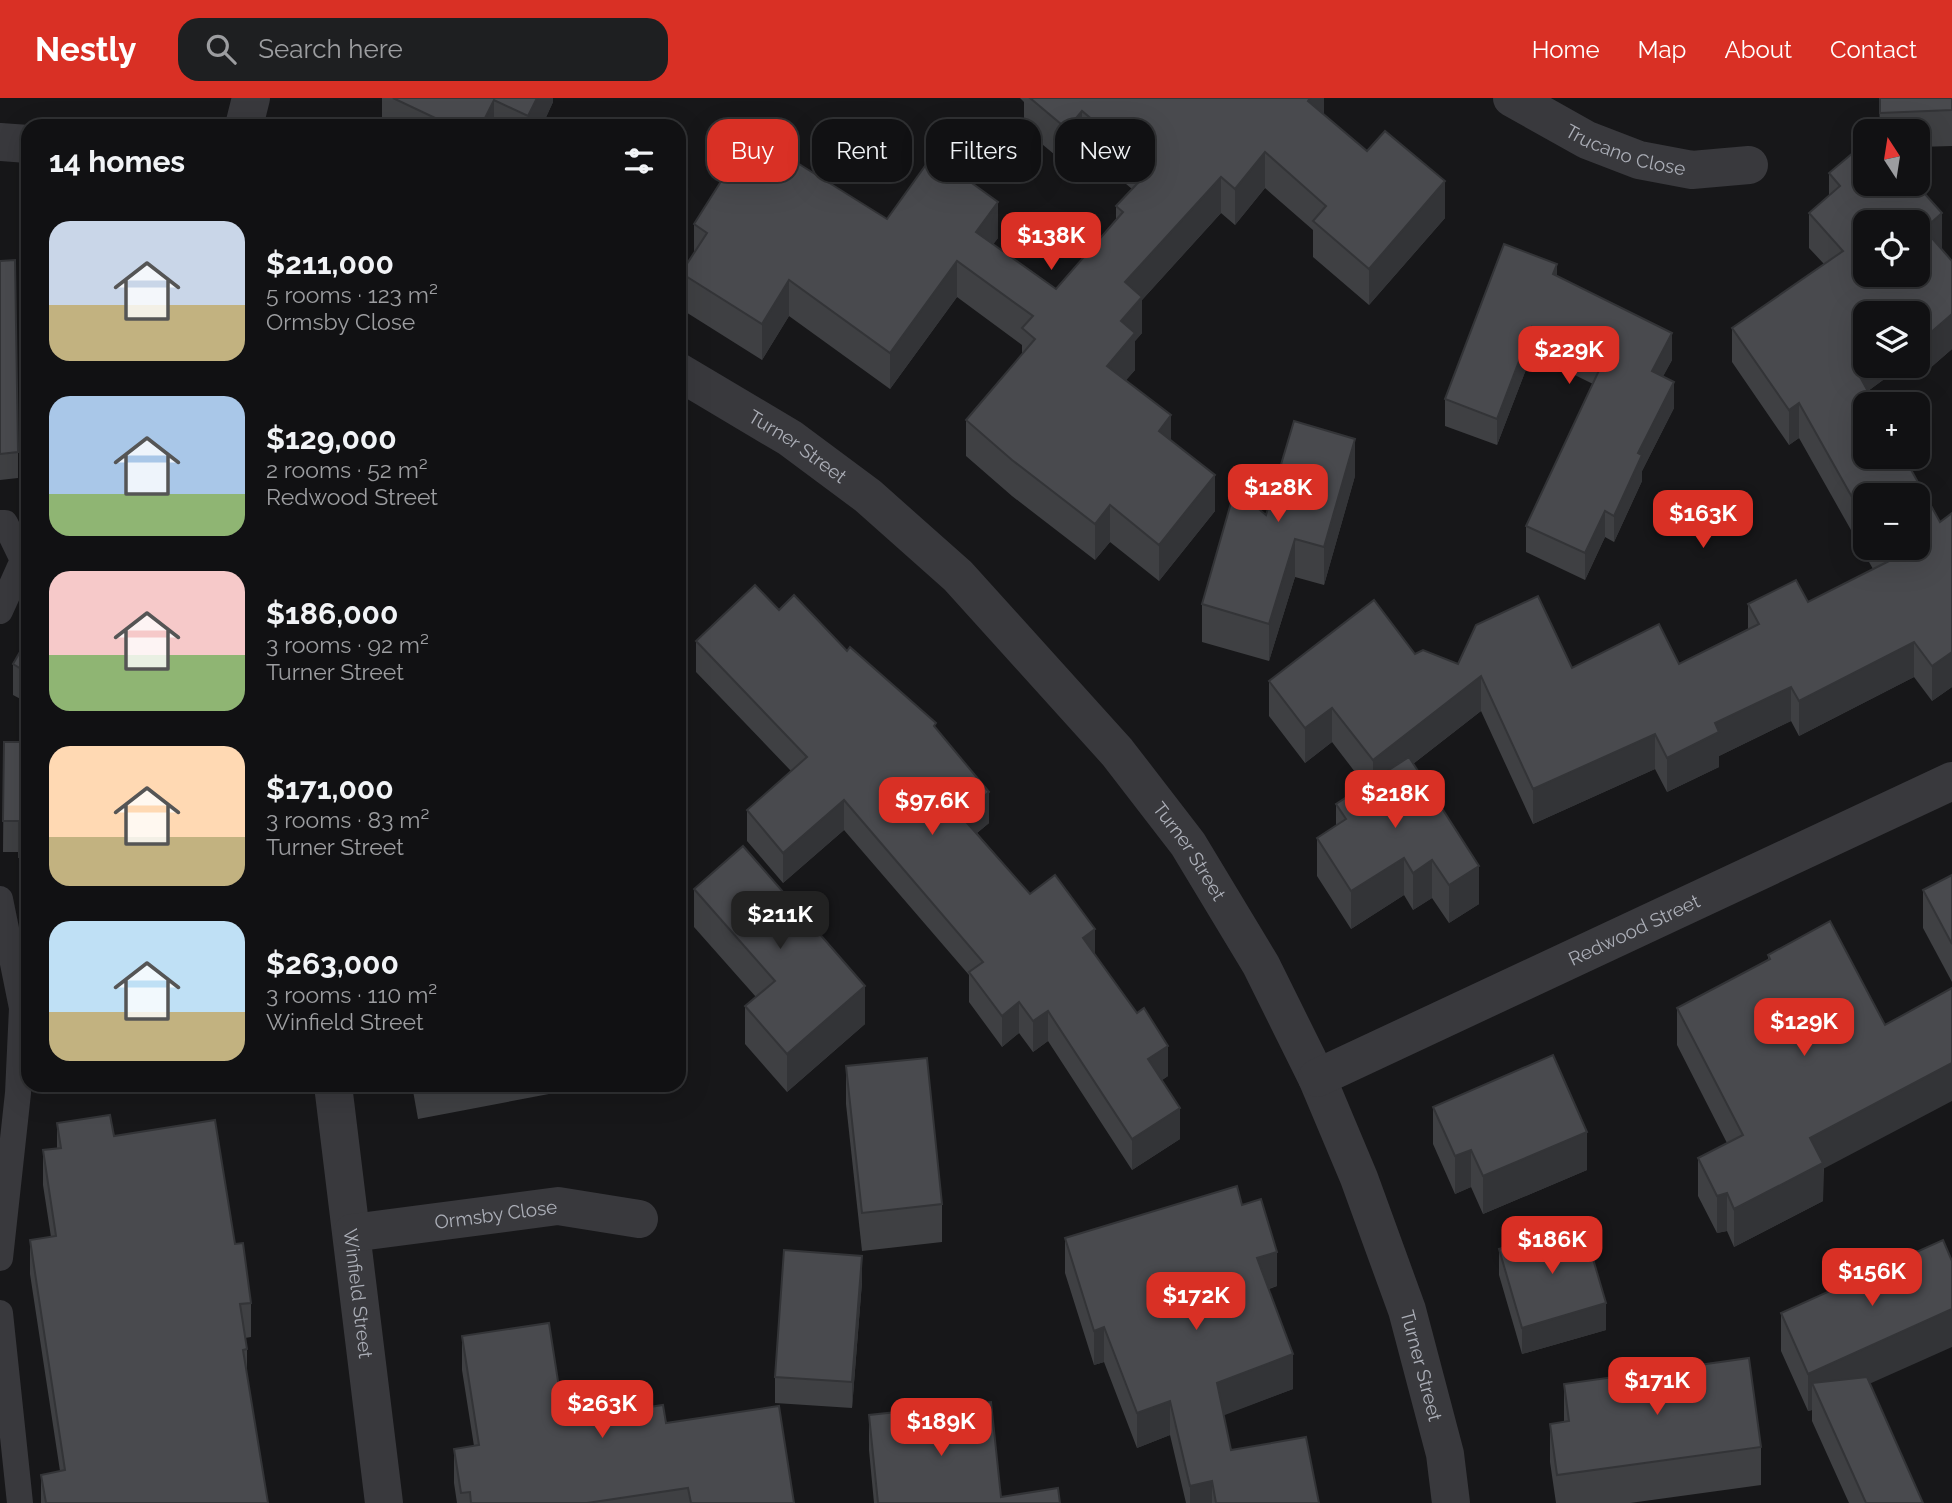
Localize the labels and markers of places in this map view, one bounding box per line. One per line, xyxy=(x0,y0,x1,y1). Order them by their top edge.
pin: $138K xyxy=(1002,212,1100,272)
pin: $229K xyxy=(1520,327,1618,386)
pin: $128K xyxy=(1229,464,1327,524)
pin: $163K xyxy=(1654,490,1752,550)
pin: $218K xyxy=(1346,770,1444,830)
pin: $97.6K xyxy=(875,778,989,837)
pin: $211K xyxy=(731,892,829,951)
pin: $129K xyxy=(1755,998,1853,1058)
pin: $186K xyxy=(1503,1216,1601,1276)
pin: $156K xyxy=(1823,1248,1921,1308)
pin: $172K xyxy=(1147,1272,1245,1332)
pin: $171K xyxy=(1608,1358,1706,1417)
pin: $263K xyxy=(553,1380,651,1440)
pin: $189K xyxy=(892,1398,990,1458)

